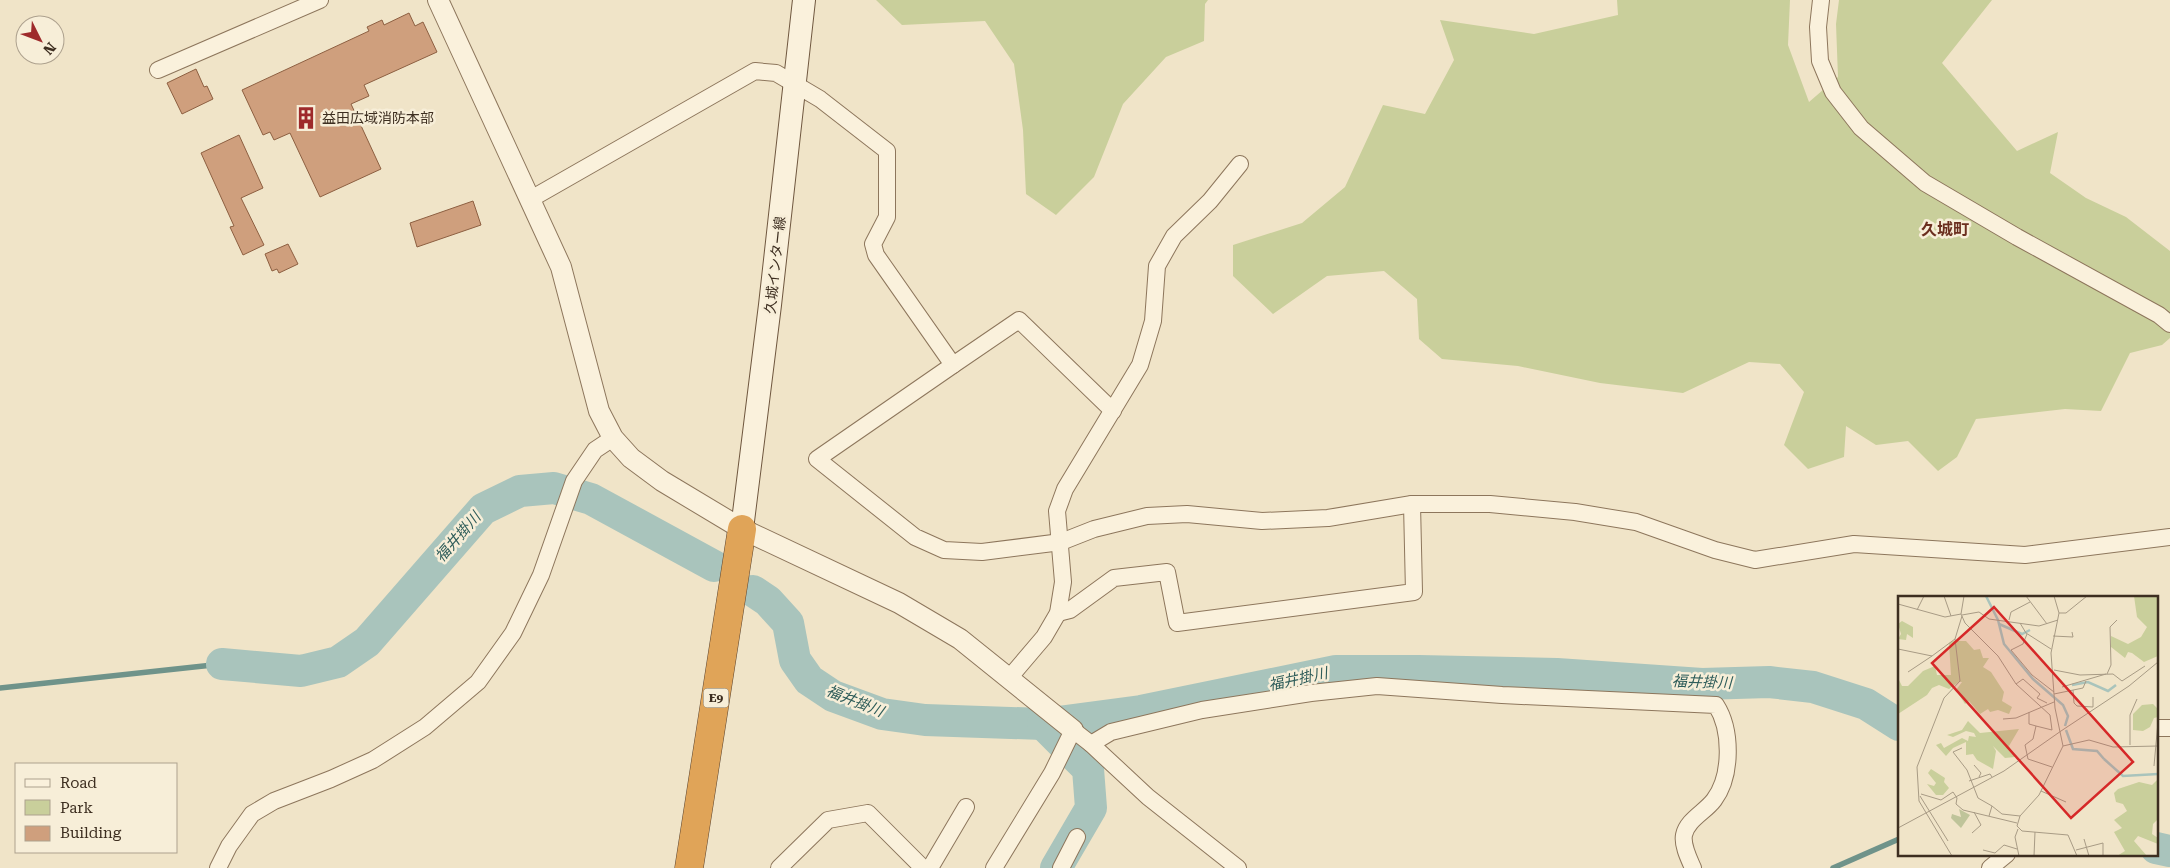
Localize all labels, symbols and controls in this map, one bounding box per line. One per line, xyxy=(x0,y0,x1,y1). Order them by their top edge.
north arrow xyxy=(15,15,65,65)
text: N xyxy=(40,39,59,58)
building icon: 益田広域消防本部 xyxy=(293,105,319,131)
place label: 益田広域消防本部 xyxy=(322,110,434,126)
street label: 久城インター線 xyxy=(762,215,788,315)
district label: 久城町 xyxy=(1921,220,1969,239)
water label: 福井掛川 xyxy=(432,507,486,566)
inset map xyxy=(1898,596,2158,856)
water label: 福井掛川 xyxy=(1267,664,1331,694)
water label: 福井掛川 xyxy=(1672,672,1734,692)
water label: 福井掛川 xyxy=(824,681,888,721)
road number: E9 xyxy=(704,688,728,708)
legend xyxy=(15,763,178,853)
text: Road xyxy=(60,774,97,792)
text: Park xyxy=(60,799,94,817)
text: Building xyxy=(60,824,122,842)

